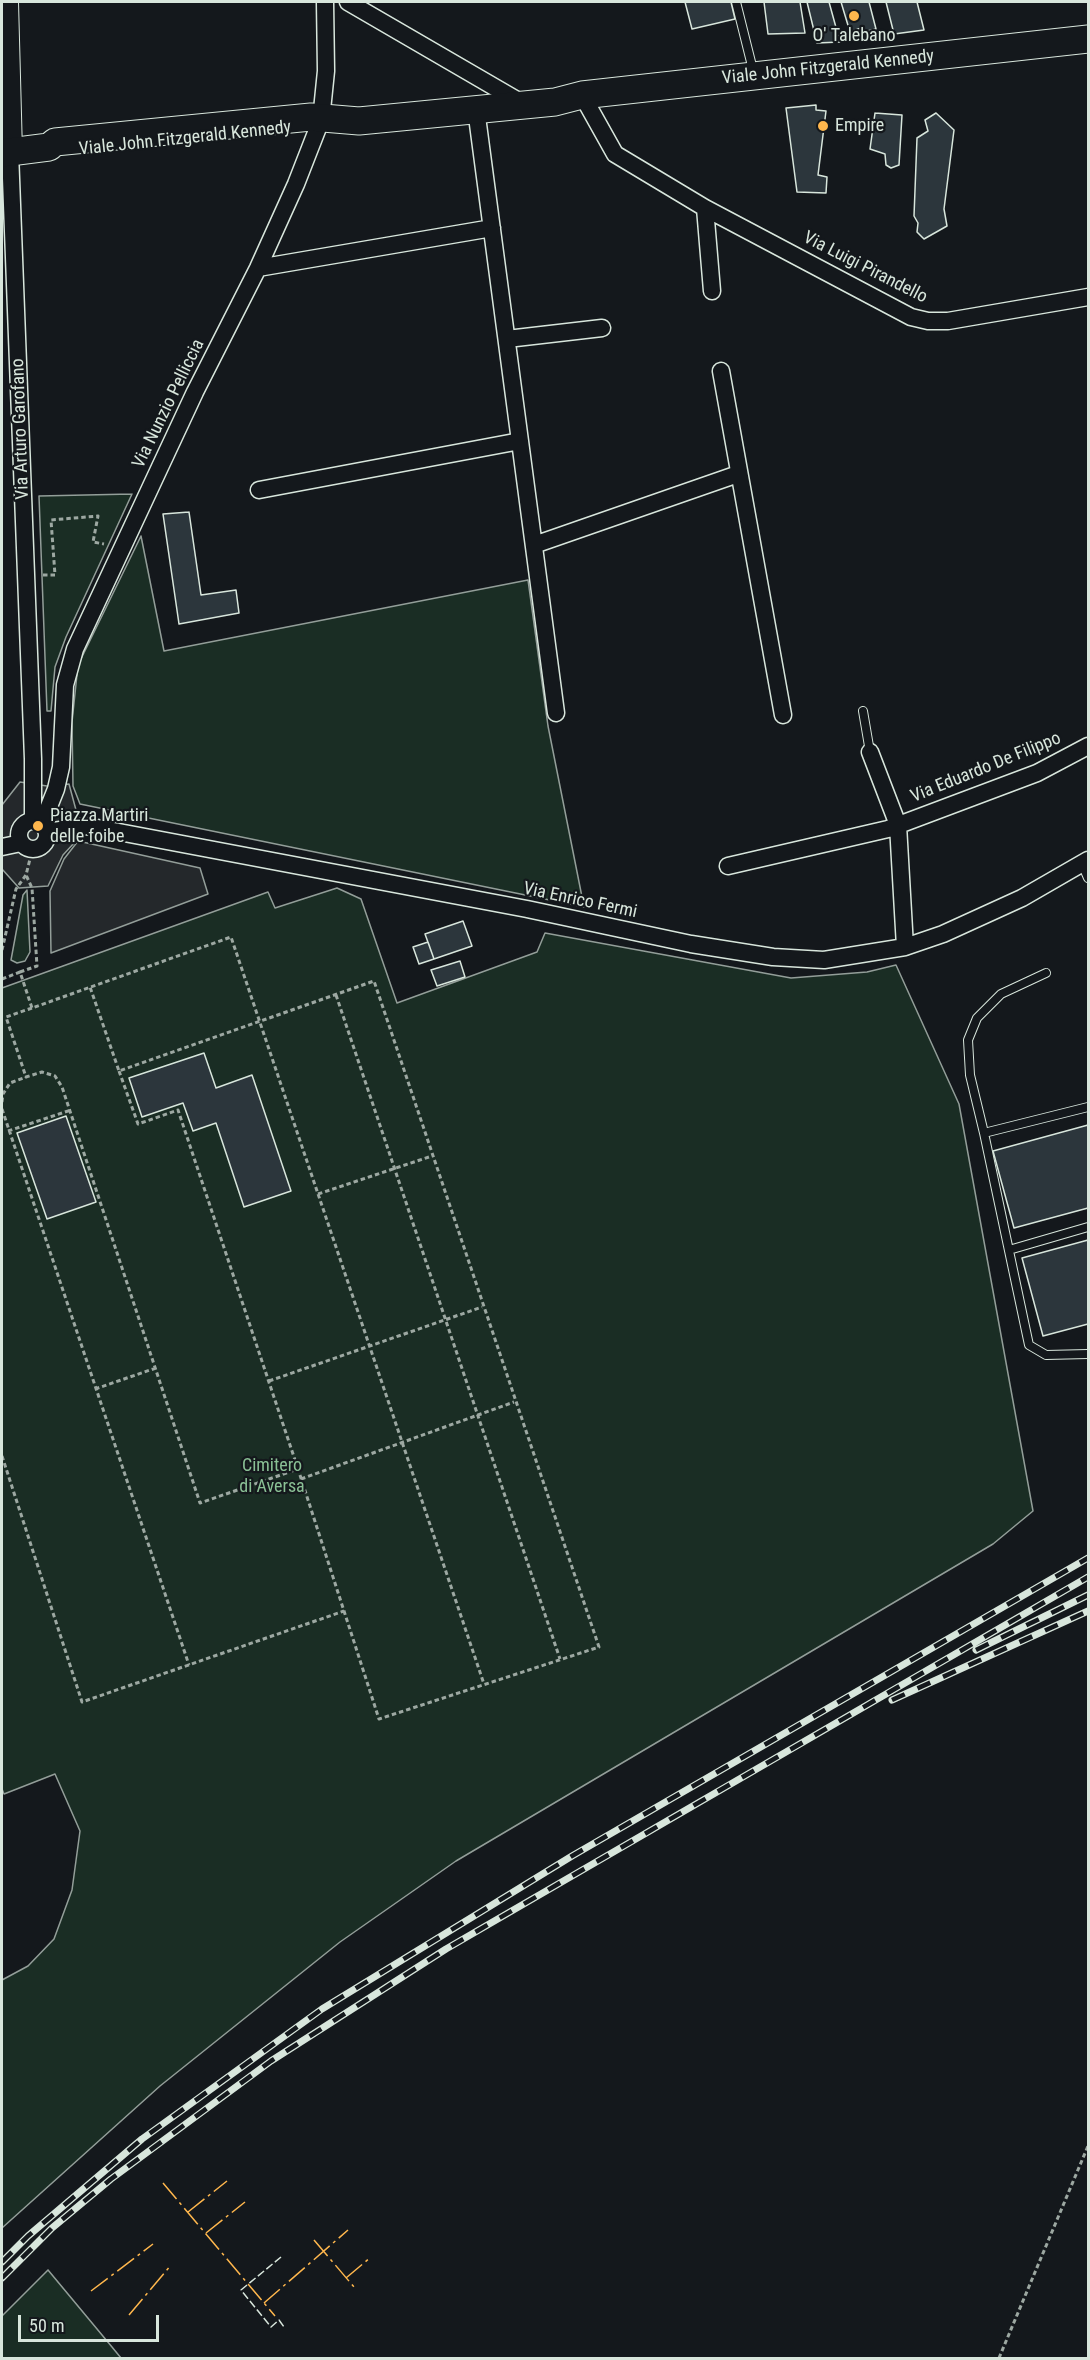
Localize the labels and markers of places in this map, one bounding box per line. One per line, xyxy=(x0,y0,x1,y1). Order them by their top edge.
marker: O' Talebano xyxy=(847,9,861,23)
place label: O' Talebano xyxy=(813,25,895,47)
place label: Empire xyxy=(835,115,884,137)
marker: Empire xyxy=(816,119,830,133)
place label: Piazza Martiri delle foibe xyxy=(50,805,148,848)
marker: Piazza Martiri delle foibe xyxy=(31,819,45,833)

